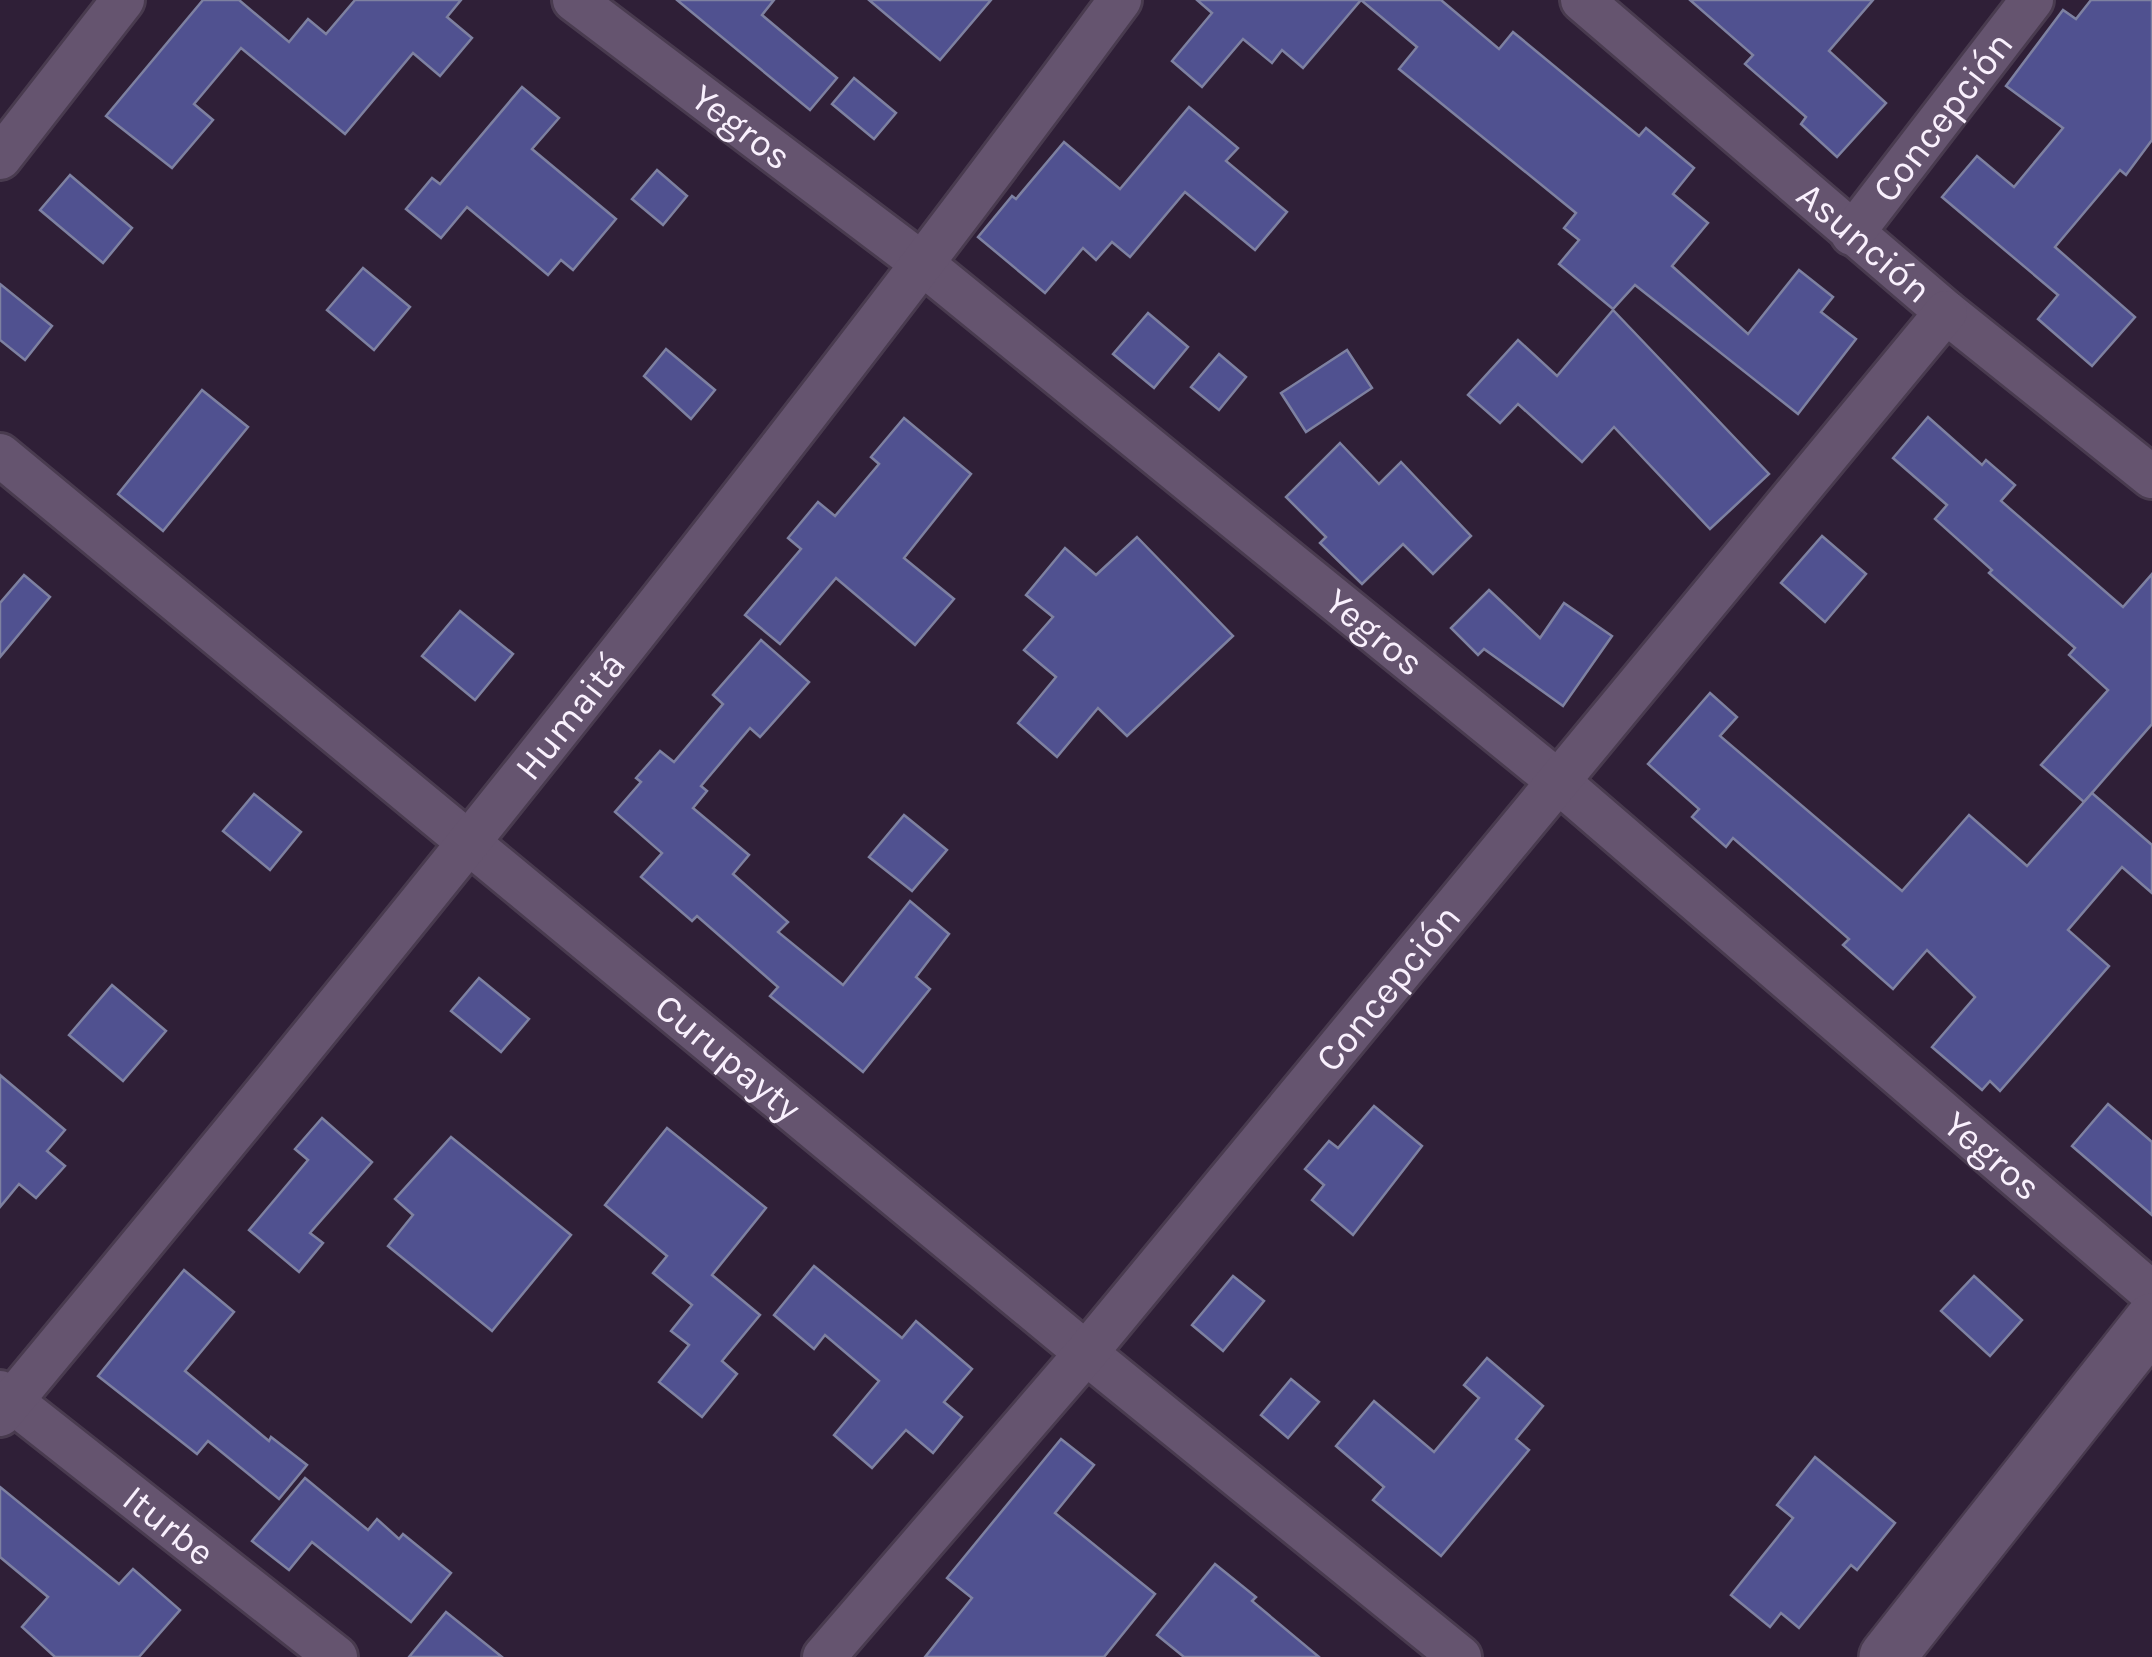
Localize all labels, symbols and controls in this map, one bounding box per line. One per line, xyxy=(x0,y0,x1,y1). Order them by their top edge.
street label: Concepción xyxy=(1863,23,2022,211)
street label: Yegros xyxy=(682,75,800,179)
street label: Asunción xyxy=(1788,173,1940,312)
street label: Yegros xyxy=(1316,579,1433,686)
street label: Humaitá xyxy=(505,643,635,789)
street label: Concepción xyxy=(1306,896,1470,1081)
street label: Curupayty xyxy=(646,984,810,1131)
street label: Yegros xyxy=(1934,1102,2050,1210)
street label: Iturbe xyxy=(114,1476,223,1575)

